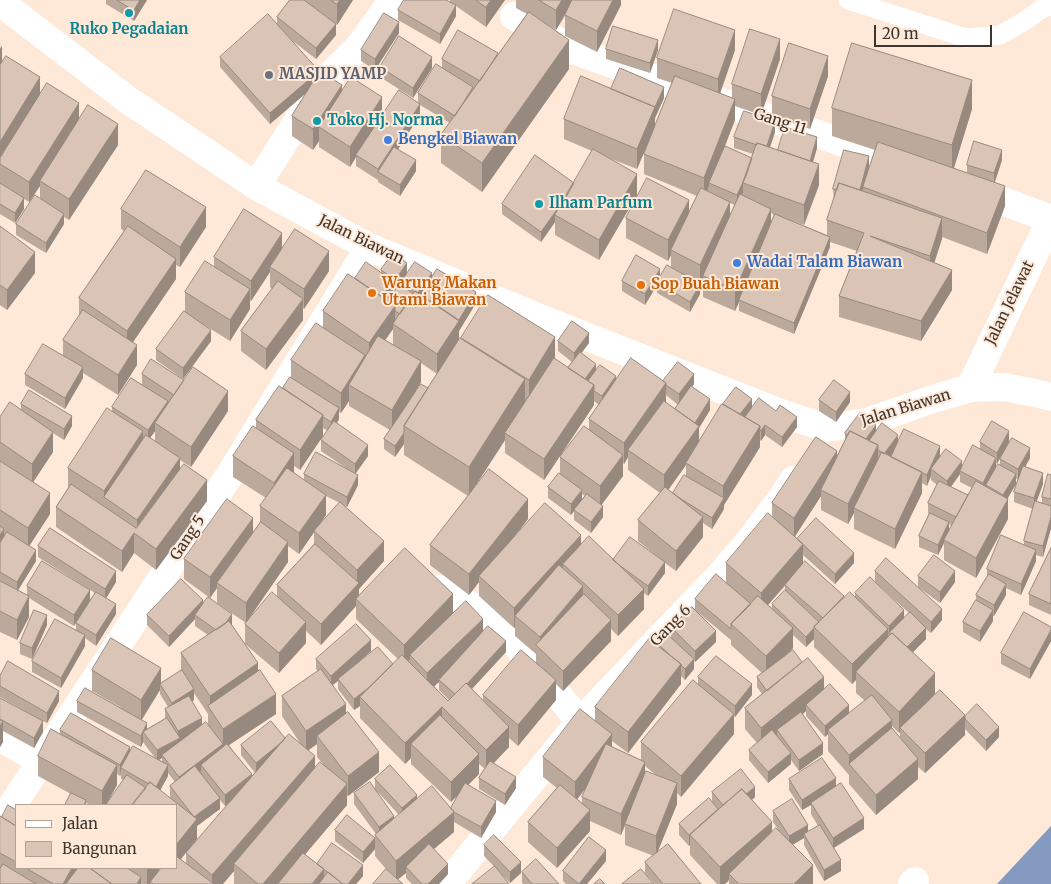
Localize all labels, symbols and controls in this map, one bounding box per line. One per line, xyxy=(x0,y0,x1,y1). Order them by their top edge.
marker: Ruko Pegadaian xyxy=(123,7,135,19)
scale bar xyxy=(876,15,994,47)
place label: Ruko Pegadaian xyxy=(70,21,188,39)
text: 20 m xyxy=(882,24,919,43)
place label: MASJID YAMP xyxy=(279,66,386,84)
marker: MASJID YAMP xyxy=(263,69,275,81)
street label: Gang 11 xyxy=(751,105,809,139)
place label: Toko Hj. Norma xyxy=(327,112,444,130)
marker: Toko Hj. Norma xyxy=(311,115,323,127)
place label: Bengkel Biawan xyxy=(398,131,517,149)
marker: Bengkel Biawan xyxy=(382,134,394,146)
place label: Ilham Parfum xyxy=(549,195,652,213)
marker: Ilham Parfum xyxy=(533,198,545,210)
street label: Jalan Biawan xyxy=(315,212,407,268)
place label: Wadai Talam Biawan xyxy=(747,254,902,272)
marker: Wadai Talam Biawan xyxy=(731,257,743,269)
street label: Jalan Jelawat xyxy=(982,258,1038,348)
place label: Warung Makan Utami Biawan xyxy=(382,275,496,310)
place label: Sop Buah Biawan xyxy=(651,276,779,294)
marker: Sop Buah Biawan xyxy=(635,279,647,291)
marker: Warung Makan Utami Biawan xyxy=(366,287,378,299)
street label: Jalan Biawan xyxy=(859,386,953,430)
street label: Gang 5 xyxy=(167,512,209,564)
street label: Gang 6 xyxy=(647,602,695,650)
legend xyxy=(15,804,178,869)
text: Jalan xyxy=(62,814,98,833)
text: Bangunan xyxy=(62,839,137,858)

